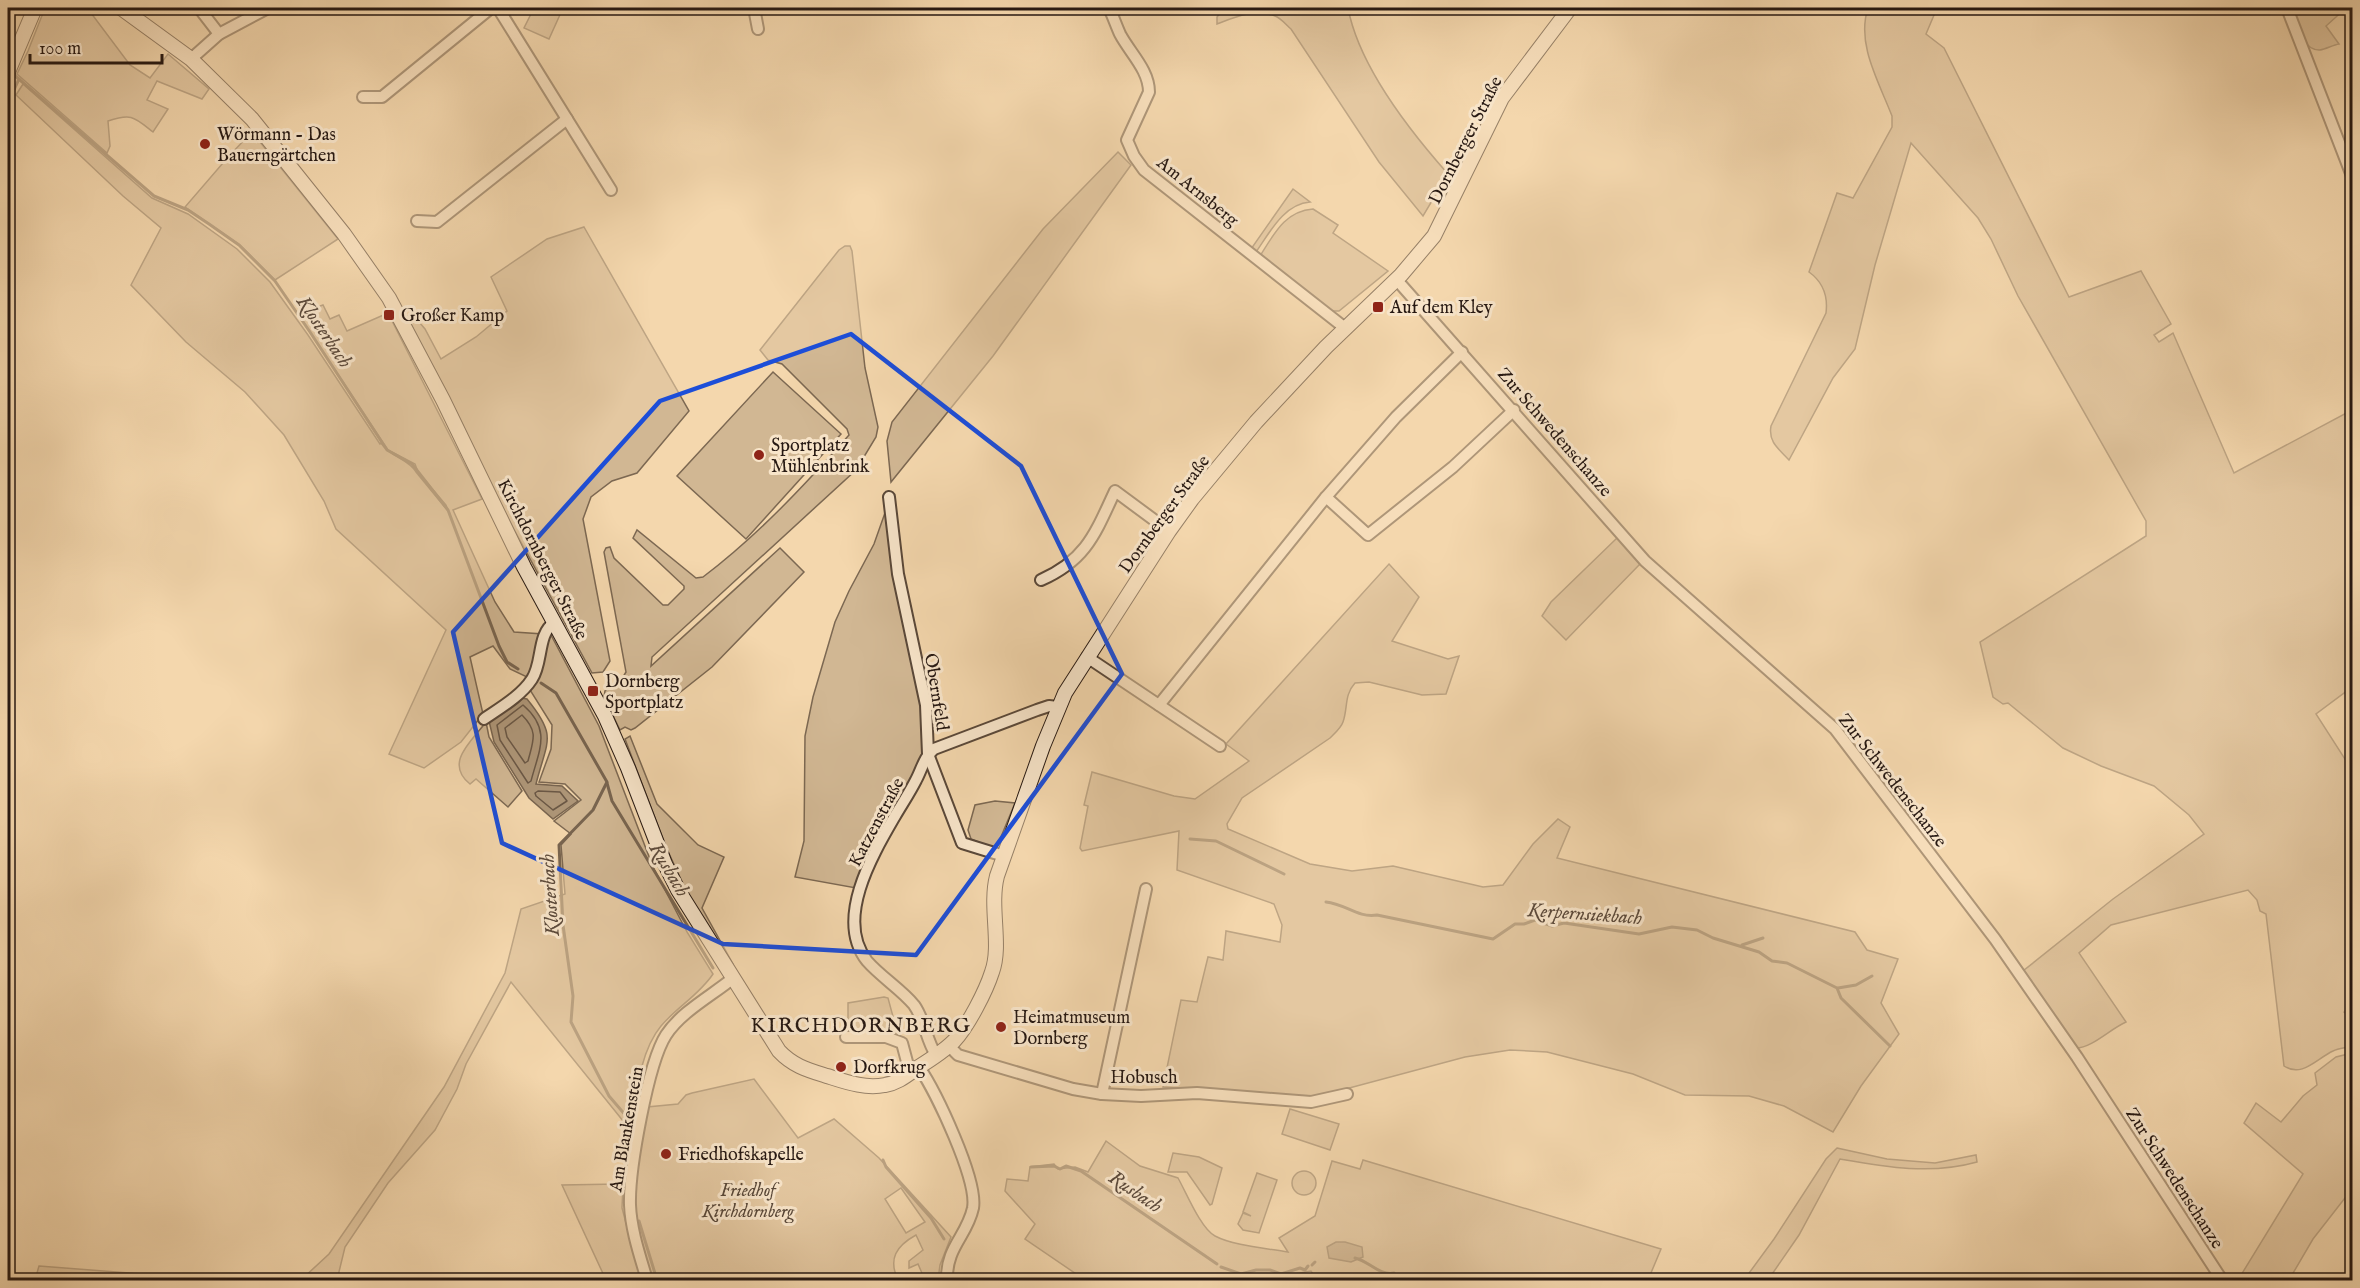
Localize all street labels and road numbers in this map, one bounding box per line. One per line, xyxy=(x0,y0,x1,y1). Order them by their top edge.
street label: Dornberger Straße xyxy=(1424,73,1509,209)
street label: Am Arnsberg xyxy=(1151,151,1243,232)
street label: Zur Schwedenschanze xyxy=(1491,364,1616,502)
street label: Dornberger Straße xyxy=(1115,451,1216,579)
street label: Kirchdornberger Straße xyxy=(491,475,592,644)
street label: Obernfeld xyxy=(918,652,953,733)
street label: Zur Schwedenschanze xyxy=(1832,709,1951,853)
street label: Katzenstraße xyxy=(844,774,910,871)
street label: Am Blankenstein xyxy=(605,1064,650,1195)
street label: Hobusch xyxy=(1110,1067,1178,1090)
street label: Zur Schwedenschanze xyxy=(2119,1104,2228,1254)

